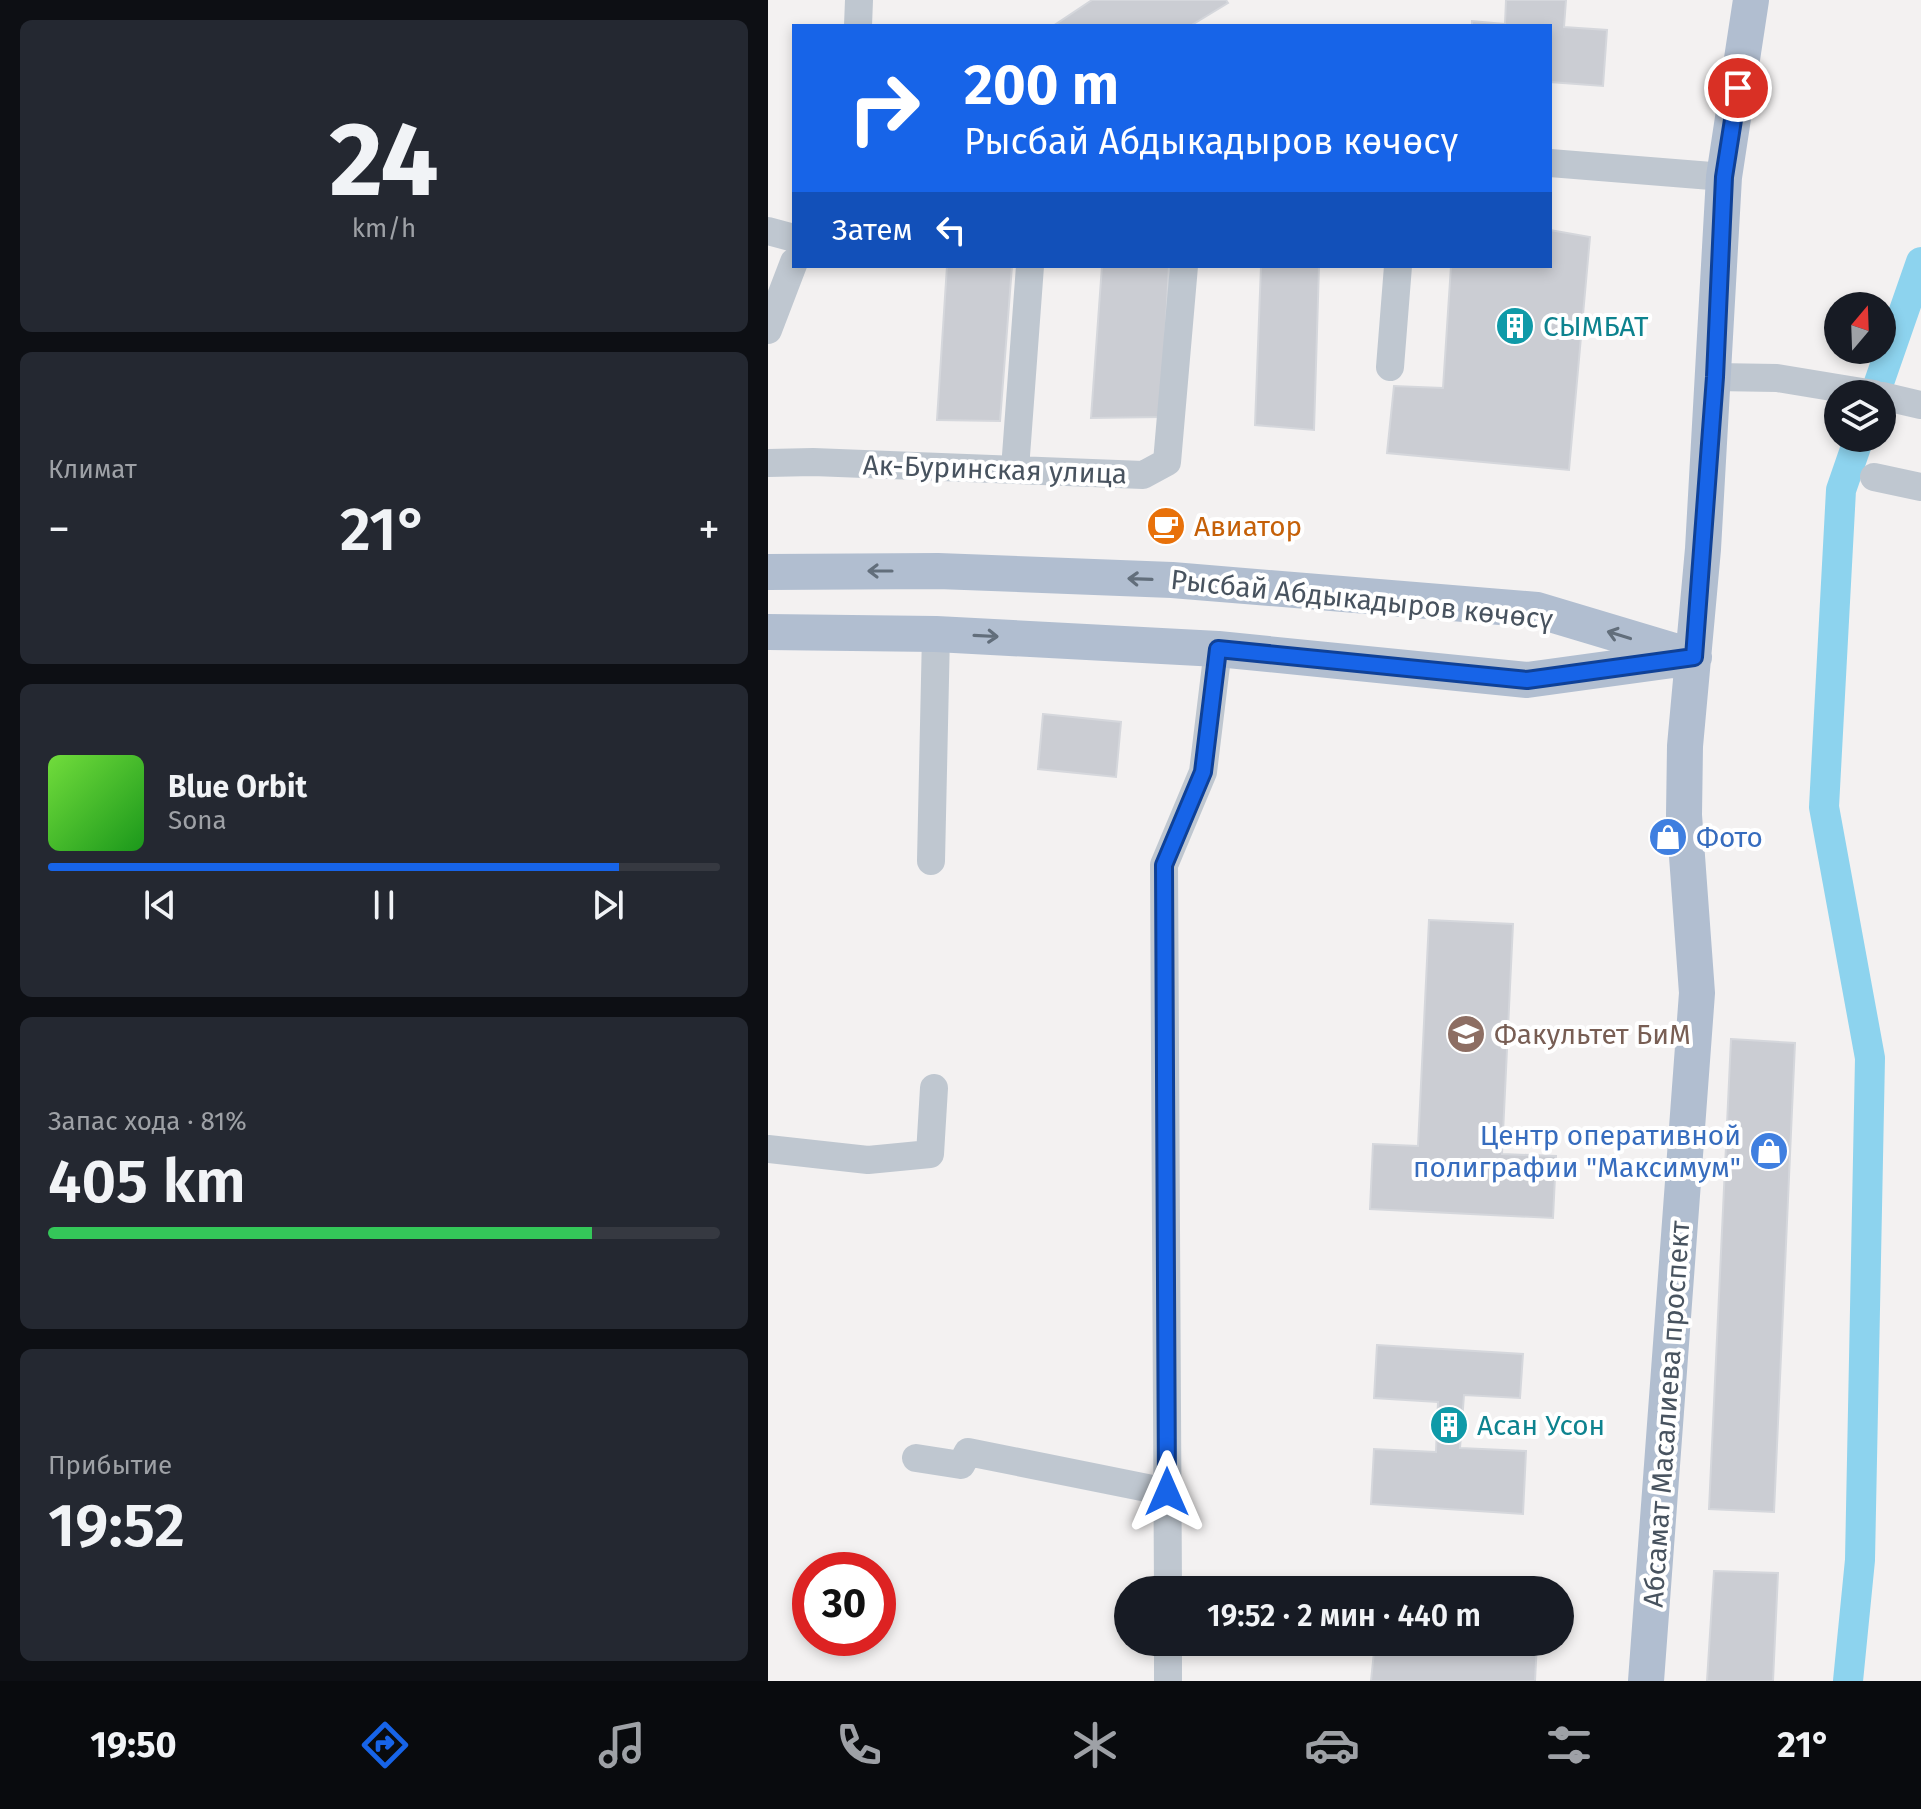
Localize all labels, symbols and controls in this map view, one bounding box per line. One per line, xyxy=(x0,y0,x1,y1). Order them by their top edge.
text: 200 m xyxy=(964,52,1119,119)
pin xyxy=(1704,54,1772,122)
icon: right xyxy=(832,56,936,160)
icon: arrive xyxy=(1716,66,1760,110)
text: 24 xyxy=(329,98,439,223)
text: Рысбай Абдыкадыров көчөсү xyxy=(964,120,1458,164)
icon: left xyxy=(929,208,973,252)
text: Затем xyxy=(832,212,913,248)
text: km/h xyxy=(352,213,416,244)
north arrow xyxy=(1824,292,1896,364)
map controls xyxy=(1824,292,1896,452)
building icon: СЫМБАТ xyxy=(1494,305,1536,347)
place label: СЫМБАТ xyxy=(1543,310,1649,343)
button: layers xyxy=(1824,380,1896,452)
street label: Ак-Буринская улица xyxy=(862,448,1128,491)
text: Климат xyxy=(48,454,137,485)
text: 21° xyxy=(340,494,428,566)
text: − xyxy=(48,503,70,556)
text: + xyxy=(698,503,720,556)
cafe icon: Авиатор xyxy=(1145,505,1187,547)
place label: Авиатор xyxy=(1194,510,1302,543)
street label: Рысбай Абдыкадыров көчөсү xyxy=(1169,563,1555,636)
one-way arrow xyxy=(867,564,894,579)
one-way arrow xyxy=(1127,571,1154,586)
one-way arrow xyxy=(1606,626,1631,641)
one-way arrow xyxy=(972,629,999,644)
text: Blue Orbit xyxy=(168,769,307,805)
text: Sona xyxy=(168,805,227,836)
shop icon: Фото xyxy=(1647,816,1689,858)
place label: Фото xyxy=(1696,821,1763,854)
icon: previous xyxy=(138,883,182,927)
icon: pause xyxy=(362,883,406,927)
icon: next xyxy=(586,883,630,927)
school or university icon: Факультет БиМ xyxy=(1445,1013,1487,1055)
place label: Факультет БиМ xyxy=(1494,1018,1691,1051)
text: Запас хода · 81% xyxy=(48,1106,247,1137)
place label: Центр оперативной полиграфии "Максимум" xyxy=(1413,1119,1741,1184)
shop icon: Центр оперативной полиграфии "Максимум" xyxy=(1748,1130,1790,1172)
text: 405 km xyxy=(48,1146,246,1218)
street label: Абсамат Масалиева проспект xyxy=(1637,1219,1697,1609)
building icon: Асан Усон xyxy=(1428,1404,1470,1446)
place label: Асан Усон xyxy=(1477,1409,1605,1442)
text: Прибытие xyxy=(48,1450,172,1481)
position arrow xyxy=(1125,1450,1209,1534)
text: 19:52 xyxy=(48,1490,185,1562)
speed limit sign: 30 xyxy=(792,1552,896,1656)
text: 19:52 · 2 мин · 440 m xyxy=(1207,1598,1481,1634)
icon: directions xyxy=(357,1717,413,1773)
icon: music xyxy=(594,1717,650,1773)
icon: phone xyxy=(831,1717,887,1773)
icon: climate xyxy=(1067,1717,1123,1773)
icon: car xyxy=(1304,1717,1360,1773)
icon: filters xyxy=(1541,1717,1597,1773)
text: 19:50 xyxy=(90,1723,177,1767)
text: 21° xyxy=(1777,1723,1831,1767)

